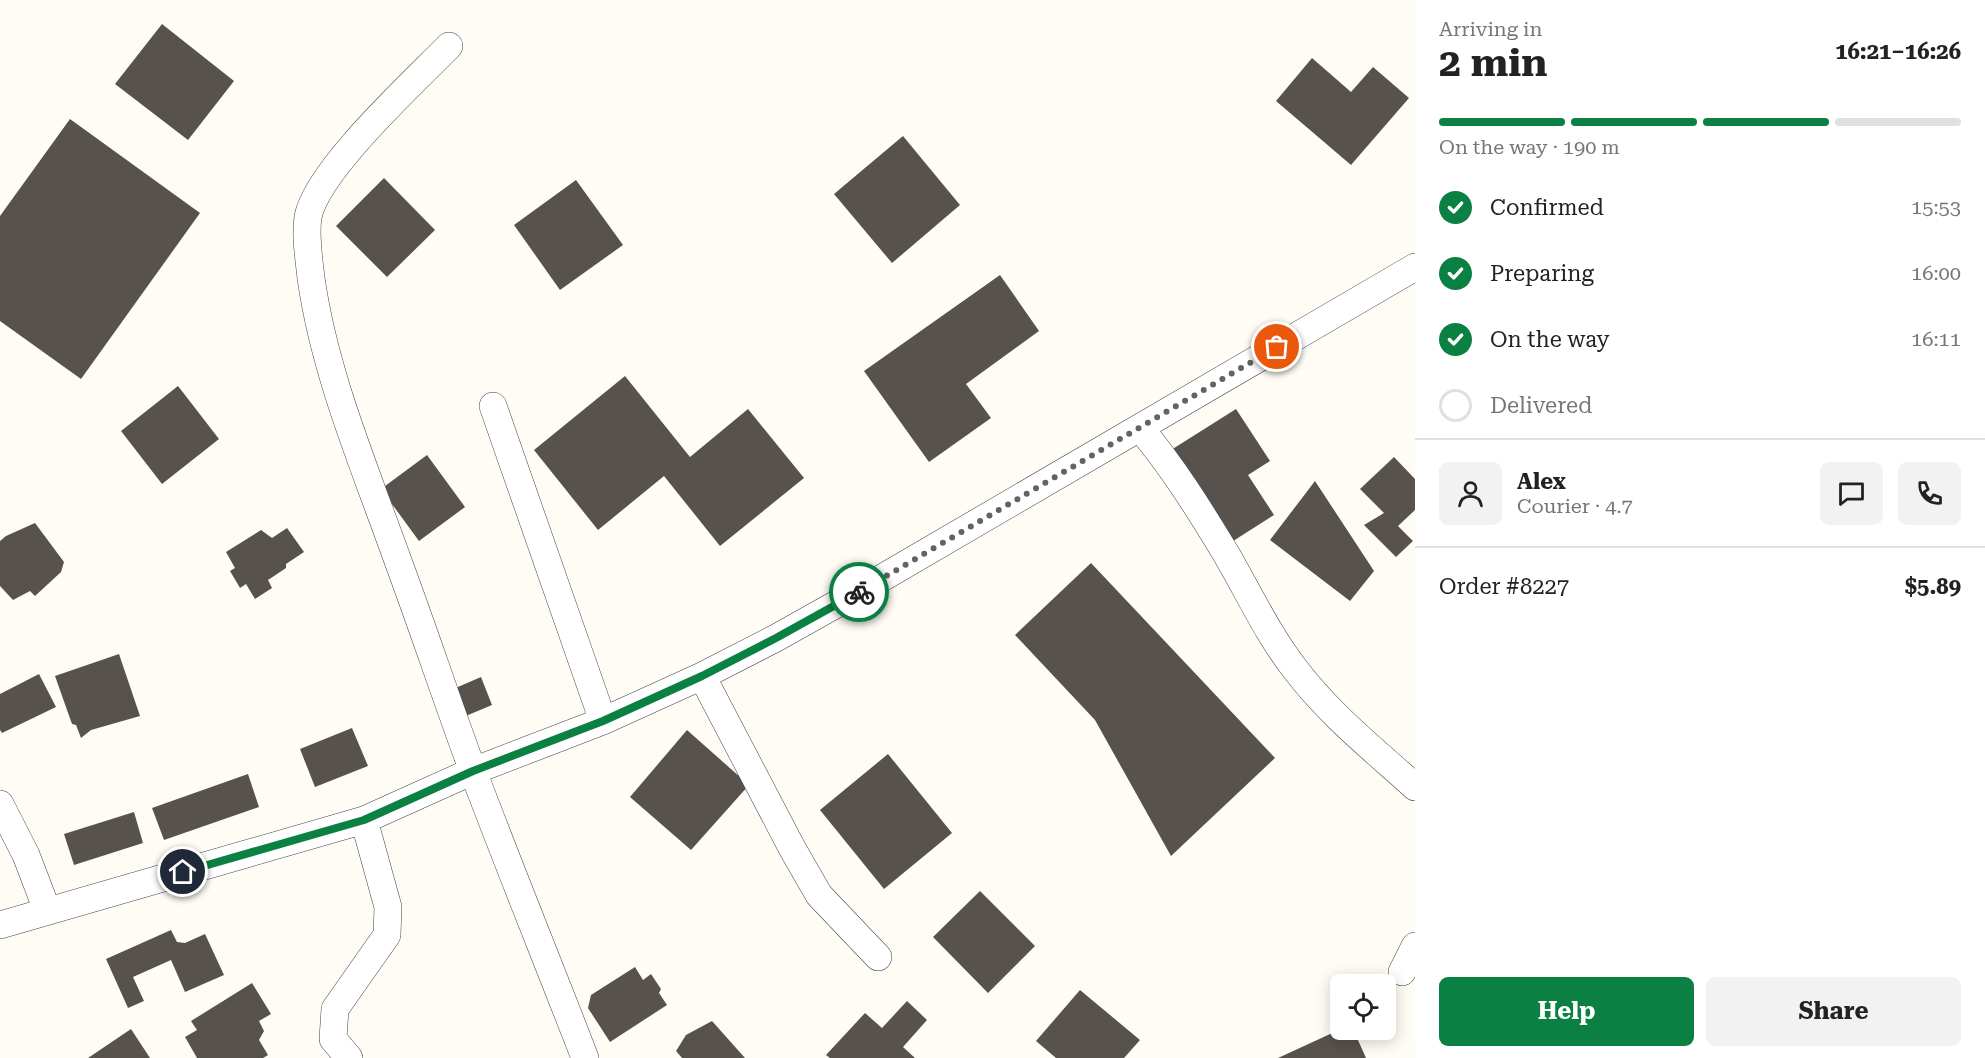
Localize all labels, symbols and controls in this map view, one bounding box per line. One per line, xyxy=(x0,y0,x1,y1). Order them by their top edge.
text: Arriving in xyxy=(1439,17,1542,41)
text: 16:21–16:26 xyxy=(1835,39,1961,64)
text: 2 min xyxy=(1439,40,1547,86)
text: On the way · 190 m xyxy=(1439,135,1620,159)
icon: check xyxy=(1439,191,1472,224)
text: Confirmed xyxy=(1490,195,1604,220)
text: 15:53 xyxy=(1911,195,1961,219)
icon: check xyxy=(1439,257,1472,290)
text: Preparing xyxy=(1490,261,1594,286)
text: 16:00 xyxy=(1911,261,1961,285)
pin xyxy=(1251,321,1302,372)
icon: check xyxy=(1439,323,1472,356)
text: On the way xyxy=(1490,327,1610,352)
text: 16:11 xyxy=(1911,327,1961,351)
icon: bag xyxy=(1260,330,1293,363)
text: Delivered xyxy=(1490,393,1592,418)
button: person xyxy=(1439,462,1502,525)
button: chat xyxy=(1820,462,1883,525)
button: phone xyxy=(1898,462,1961,525)
text: Alex xyxy=(1517,469,1566,494)
text: Courier · 4.7 xyxy=(1517,494,1633,518)
courier xyxy=(829,562,889,622)
text: Order #8227 xyxy=(1439,574,1569,599)
text: $5.89 xyxy=(1905,574,1961,599)
icon: bike xyxy=(843,576,876,609)
pin xyxy=(157,846,208,897)
icon: home xyxy=(166,855,199,888)
map controls xyxy=(1330,974,1396,1040)
button: locate xyxy=(1330,974,1396,1040)
button: Help xyxy=(1439,977,1694,1046)
button: Share xyxy=(1706,977,1961,1046)

